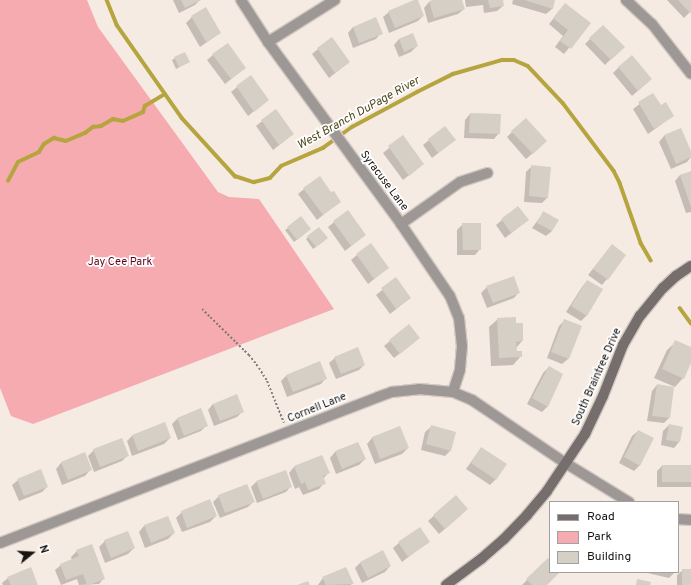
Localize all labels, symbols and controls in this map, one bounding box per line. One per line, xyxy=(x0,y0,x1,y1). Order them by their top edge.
water label: West Branch DuPage River xyxy=(295,74,423,154)
street label: Syracuse Lane xyxy=(357,148,411,214)
park label: Jay Cee Park xyxy=(88,255,152,269)
street label: South Braintree Drive xyxy=(569,326,625,428)
street label: Cornell Lane xyxy=(286,390,348,426)
legend xyxy=(549,501,679,573)
text: Road xyxy=(587,509,615,525)
text: Park xyxy=(587,529,612,545)
north arrow xyxy=(12,533,52,573)
text: N xyxy=(36,543,51,555)
text: Building xyxy=(587,549,631,565)

